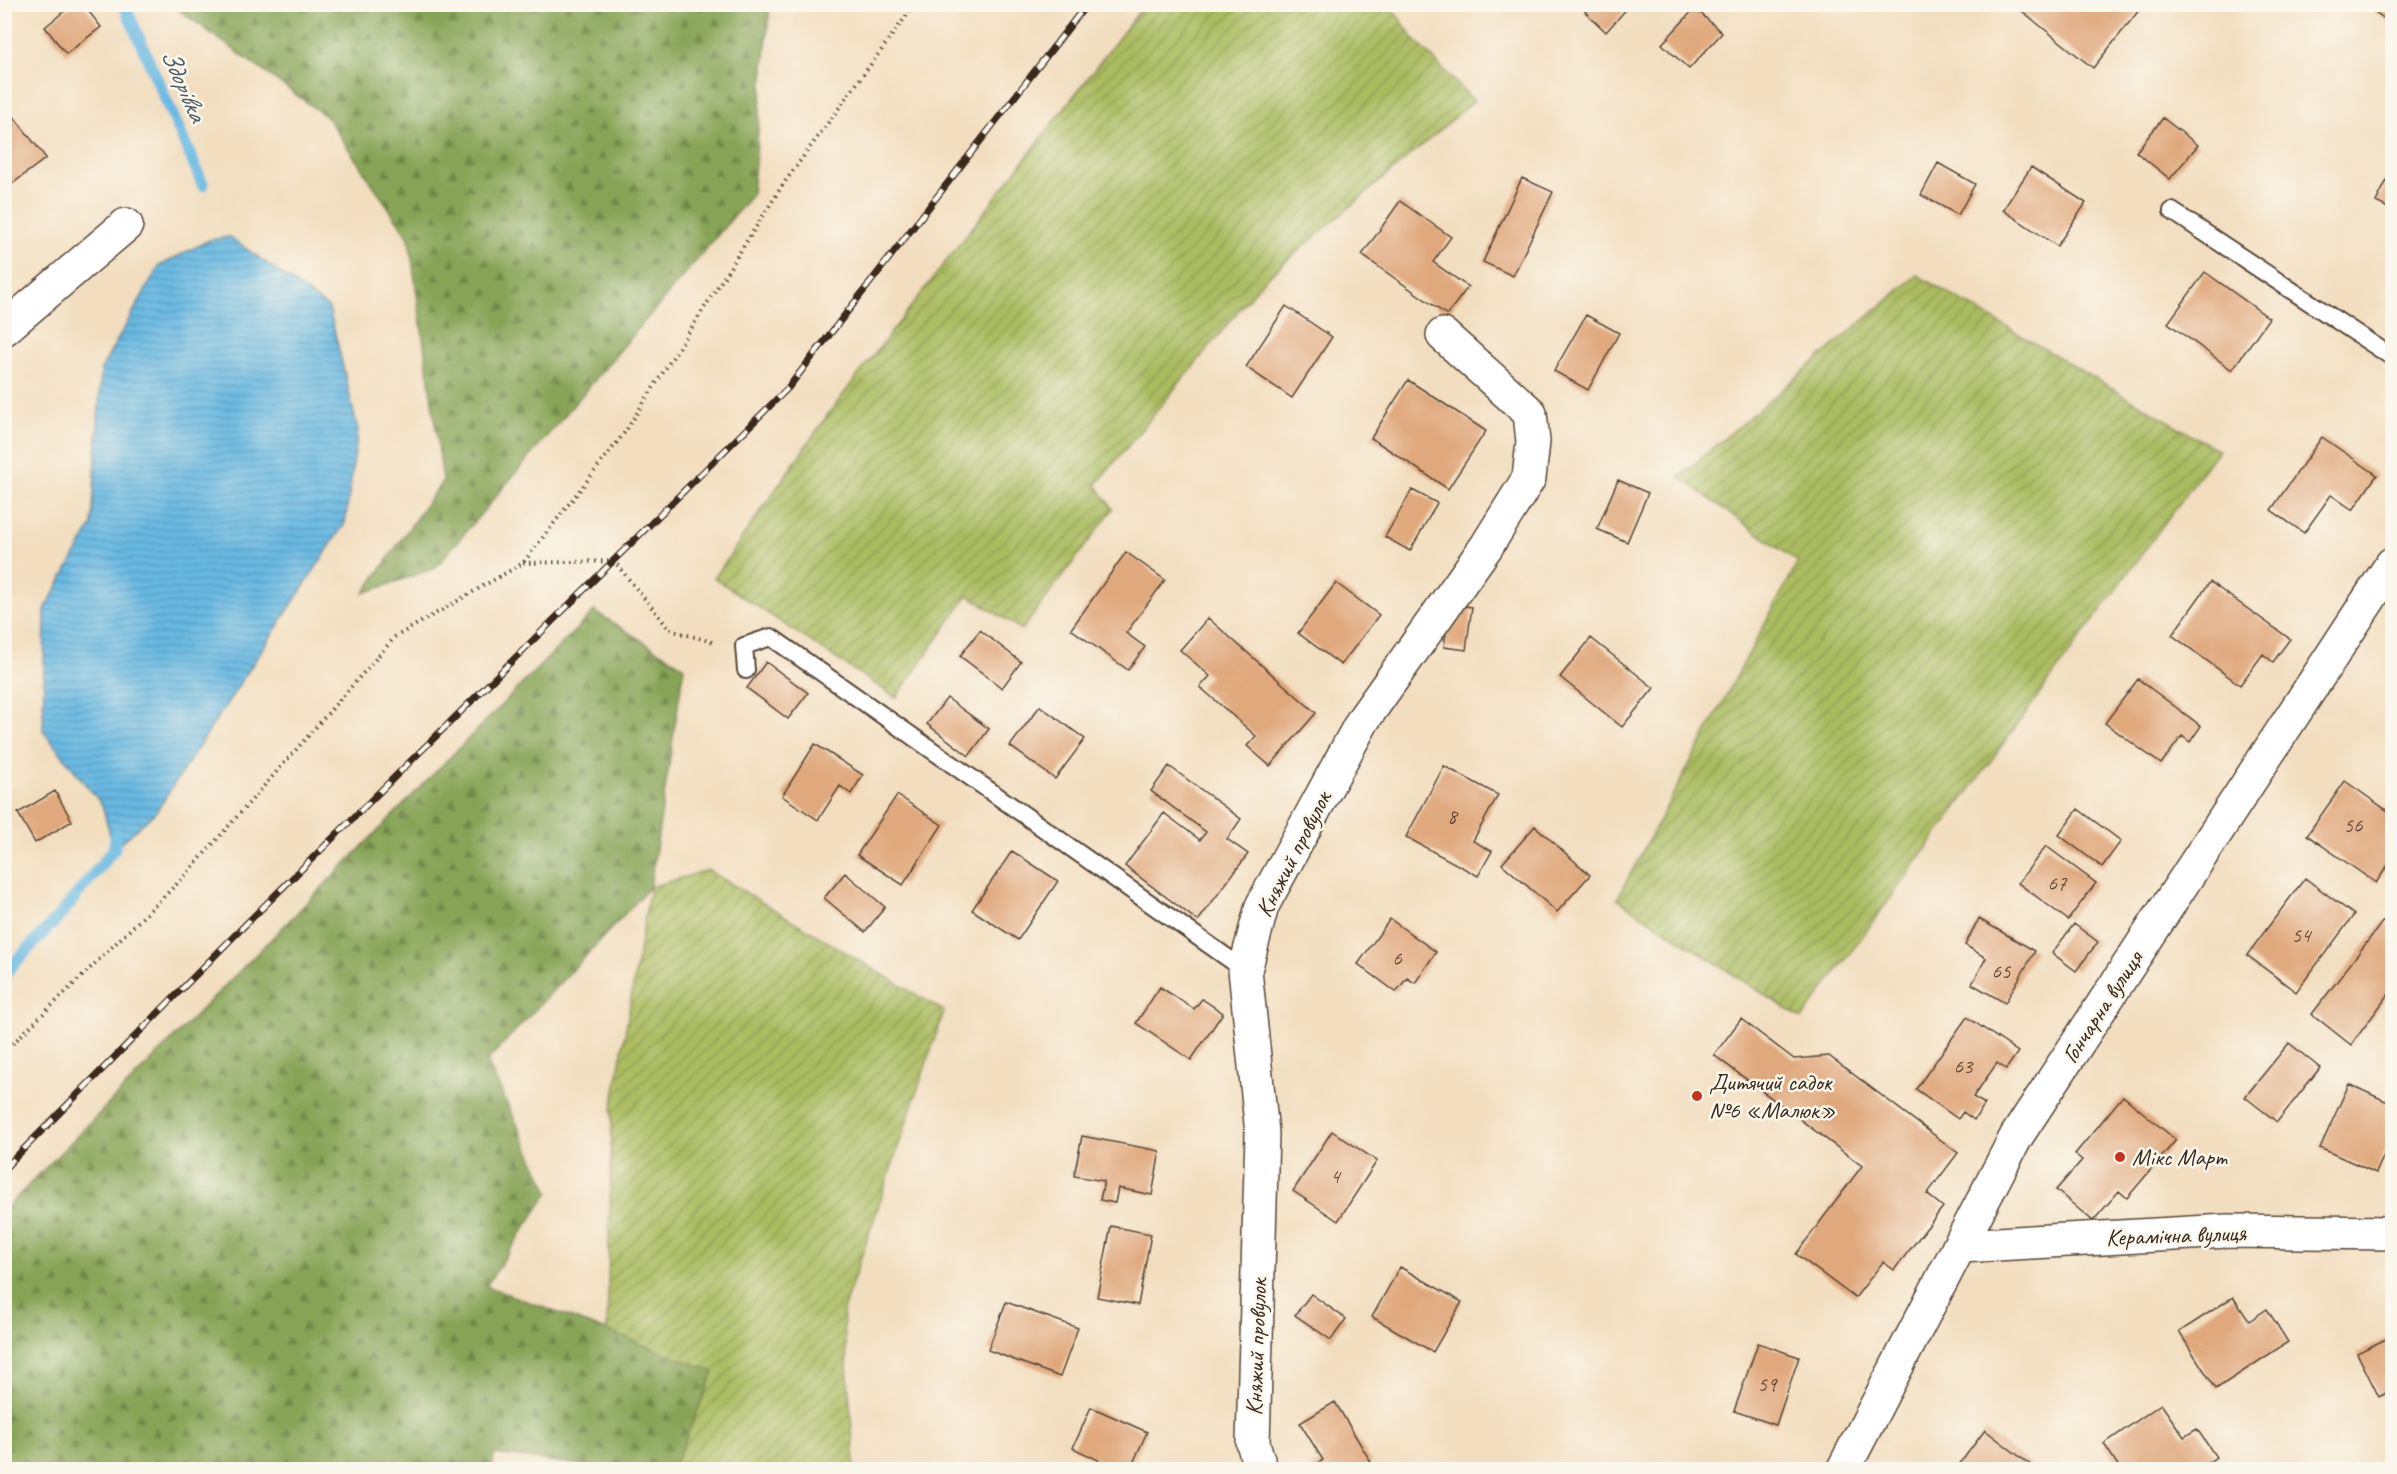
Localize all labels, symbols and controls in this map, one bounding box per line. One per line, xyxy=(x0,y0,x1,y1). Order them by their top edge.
water label: Здорівка xyxy=(153,44,216,129)
street label: Княжий провулок xyxy=(1248,784,1339,922)
house number: 8 xyxy=(1447,803,1459,829)
house number: 56 xyxy=(2344,812,2363,838)
house number: 67 xyxy=(2048,870,2068,896)
house number: 54 xyxy=(2292,922,2313,948)
street label: Гончарна вулиця xyxy=(2055,944,2150,1069)
house number: 6 xyxy=(1392,945,1402,971)
house number: 65 xyxy=(1992,958,2012,984)
house number: 63 xyxy=(1954,1053,1974,1079)
place label: Дитячий садок №6 «Малюк» xyxy=(1709,1067,1836,1125)
marker: Дитячий садок №6 «Малюк» xyxy=(1690,1089,1704,1103)
place label: Мікс Март xyxy=(2132,1142,2228,1172)
marker: Мікс Март xyxy=(2113,1150,2127,1164)
house number: 4 xyxy=(1330,1163,1342,1189)
street label: Керамічна вулиця xyxy=(2105,1218,2248,1252)
street label: Княжий провулок xyxy=(1239,1276,1273,1416)
house number: 59 xyxy=(1758,1371,1778,1397)

